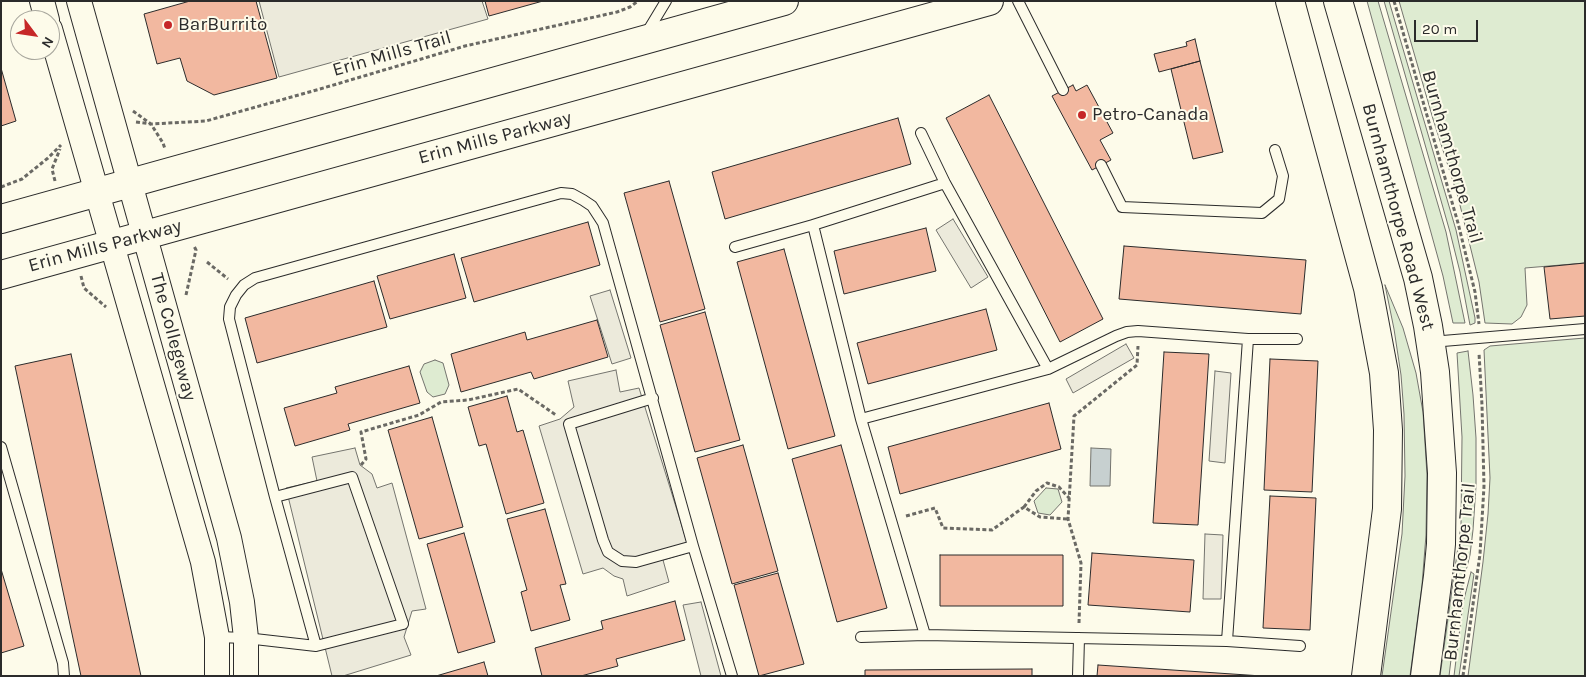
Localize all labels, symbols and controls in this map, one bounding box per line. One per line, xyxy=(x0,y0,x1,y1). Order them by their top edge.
north arrow xyxy=(10,10,60,60)
scale bar xyxy=(1416,10,1480,42)
place label: BarBurrito xyxy=(178,14,267,36)
marker: BarBurrito xyxy=(162,19,174,31)
text: 20 m xyxy=(1422,20,1457,38)
street label: Erin Mills Trail xyxy=(330,26,454,82)
text: N xyxy=(38,34,57,51)
street label: Burnhamthorpe Trail xyxy=(1416,68,1488,246)
street label: Burnhamthorpe Road West xyxy=(1357,101,1439,333)
place label: Petro-Canada xyxy=(1092,104,1209,126)
street label: Erin Mills Parkway xyxy=(416,107,574,169)
marker: Petro-Canada xyxy=(1076,109,1088,121)
street label: Erin Mills Parkway xyxy=(26,215,184,277)
street label: The Collegeway xyxy=(145,271,201,403)
street label: Burnhamthorpe Trail xyxy=(1439,482,1481,662)

